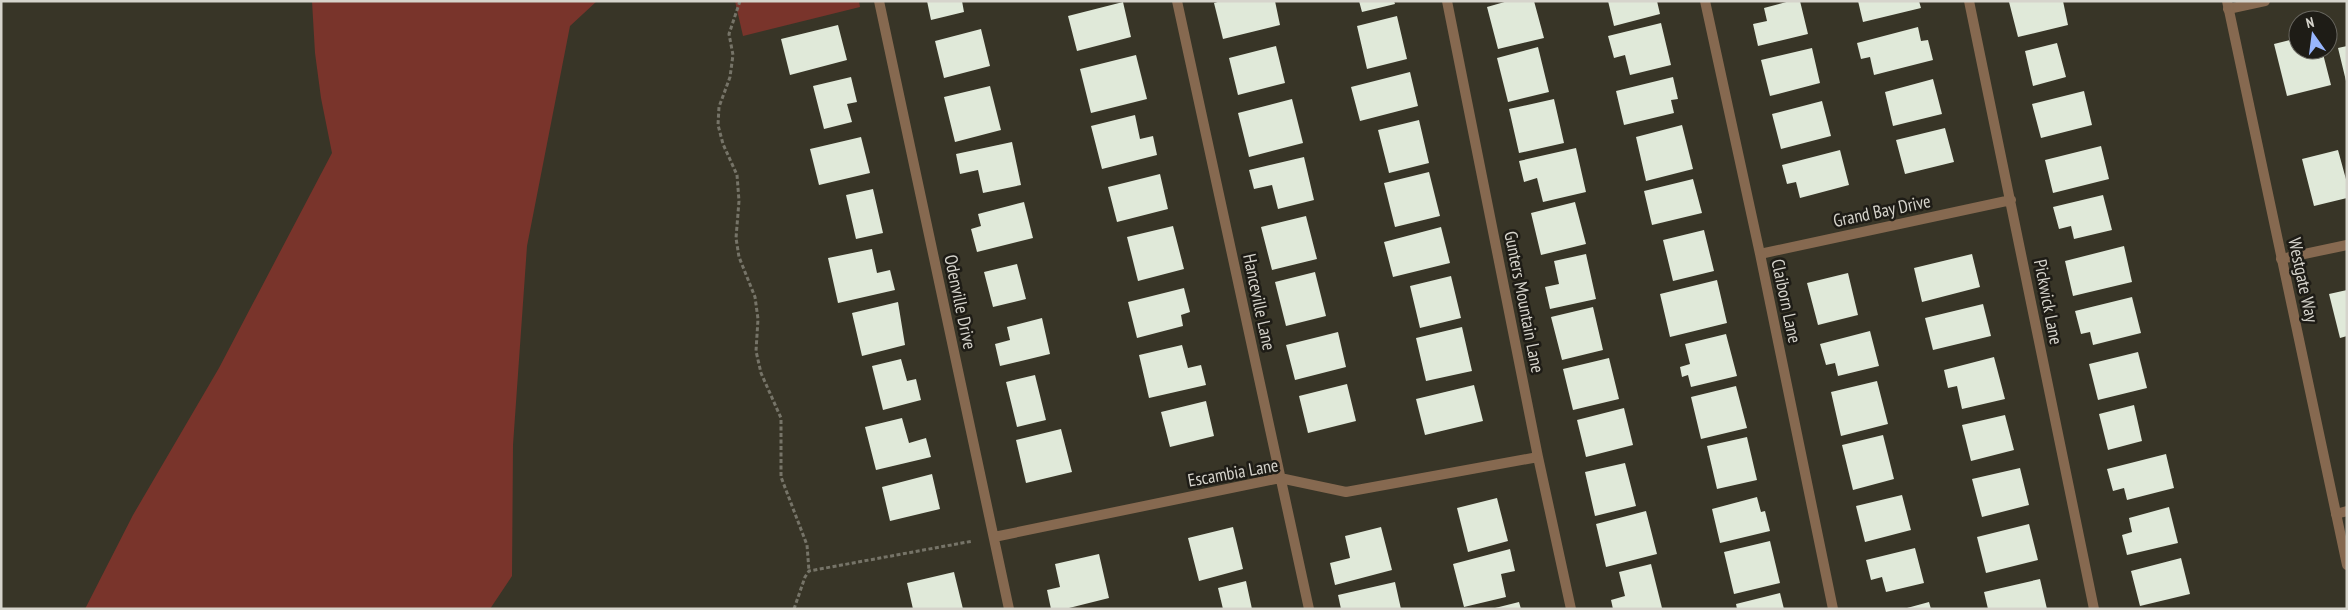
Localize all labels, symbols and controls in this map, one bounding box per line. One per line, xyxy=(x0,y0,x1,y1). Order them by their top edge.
north arrow xyxy=(2288,10,2338,60)
text: N xyxy=(2304,13,2316,32)
street label: Grand Bay Drive xyxy=(1831,189,1933,232)
street label: Gunters Mountain Lane xyxy=(1499,229,1550,375)
street label: Westgate Way xyxy=(2283,235,2324,325)
street label: Hanceville Lane xyxy=(1238,251,1281,352)
street label: Odenville Drive xyxy=(939,252,982,351)
street label: Claiborn Lane xyxy=(1766,257,1807,345)
street label: Pickwick Lane xyxy=(2029,257,2068,347)
street label: Escambia Lane xyxy=(1186,453,1280,492)

